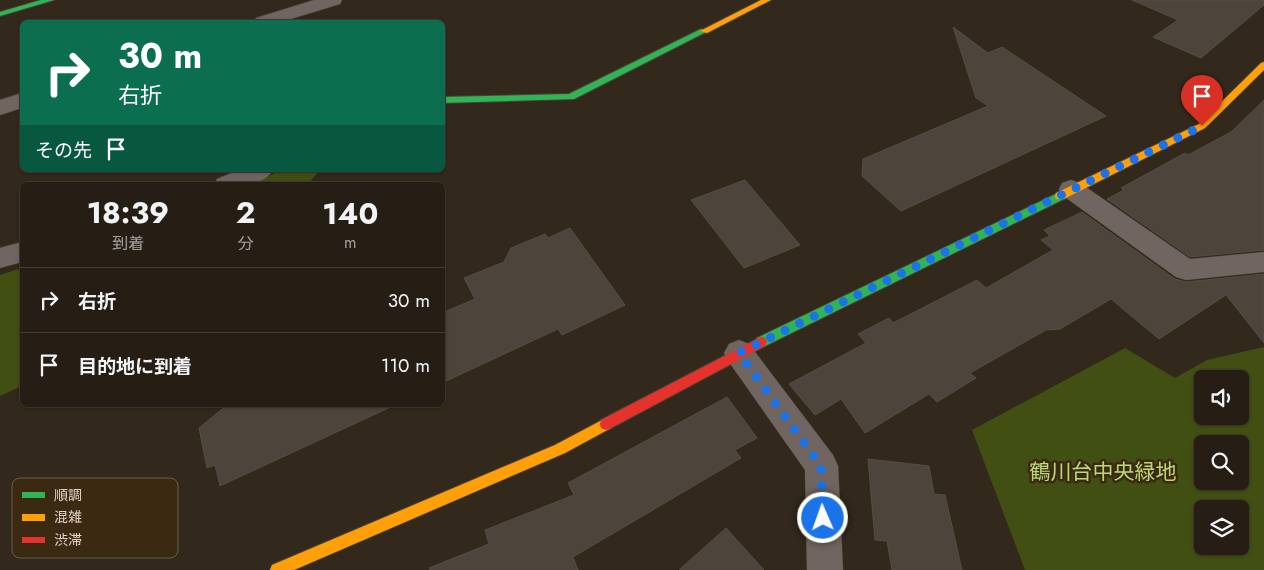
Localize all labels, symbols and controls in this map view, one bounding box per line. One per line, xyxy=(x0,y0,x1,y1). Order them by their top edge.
text: 30 m xyxy=(118,31,202,81)
icon: right xyxy=(35,40,100,105)
pin xyxy=(1181,75,1223,126)
text: 右折 xyxy=(118,79,162,111)
icon: arrive xyxy=(1188,82,1216,110)
icon: arrive xyxy=(102,135,130,163)
text: その先 xyxy=(35,137,92,164)
text: 18:39 xyxy=(87,191,169,234)
text: 2 xyxy=(236,191,256,234)
text: 140 xyxy=(322,192,378,235)
text: m xyxy=(344,231,356,254)
text: 到着 xyxy=(112,232,144,255)
text: 分 xyxy=(238,232,254,255)
icon: right xyxy=(35,286,63,314)
text: 30 m xyxy=(388,287,430,314)
text: 右折 xyxy=(78,288,116,315)
icon: arrive xyxy=(35,351,63,379)
text: 110 m xyxy=(381,352,430,379)
text: 目的地に到着 xyxy=(78,353,192,380)
map controls xyxy=(1194,370,1249,555)
button: sound xyxy=(1194,370,1249,425)
button: search xyxy=(1194,435,1249,490)
park label: 鶴川台中央緑地 xyxy=(1030,457,1177,487)
legend xyxy=(12,478,178,558)
text: 順調 xyxy=(54,485,82,505)
position arrow xyxy=(796,491,848,543)
button: layers xyxy=(1194,500,1249,555)
text: 混雑 xyxy=(54,507,82,527)
text: 渋滞 xyxy=(54,530,82,550)

